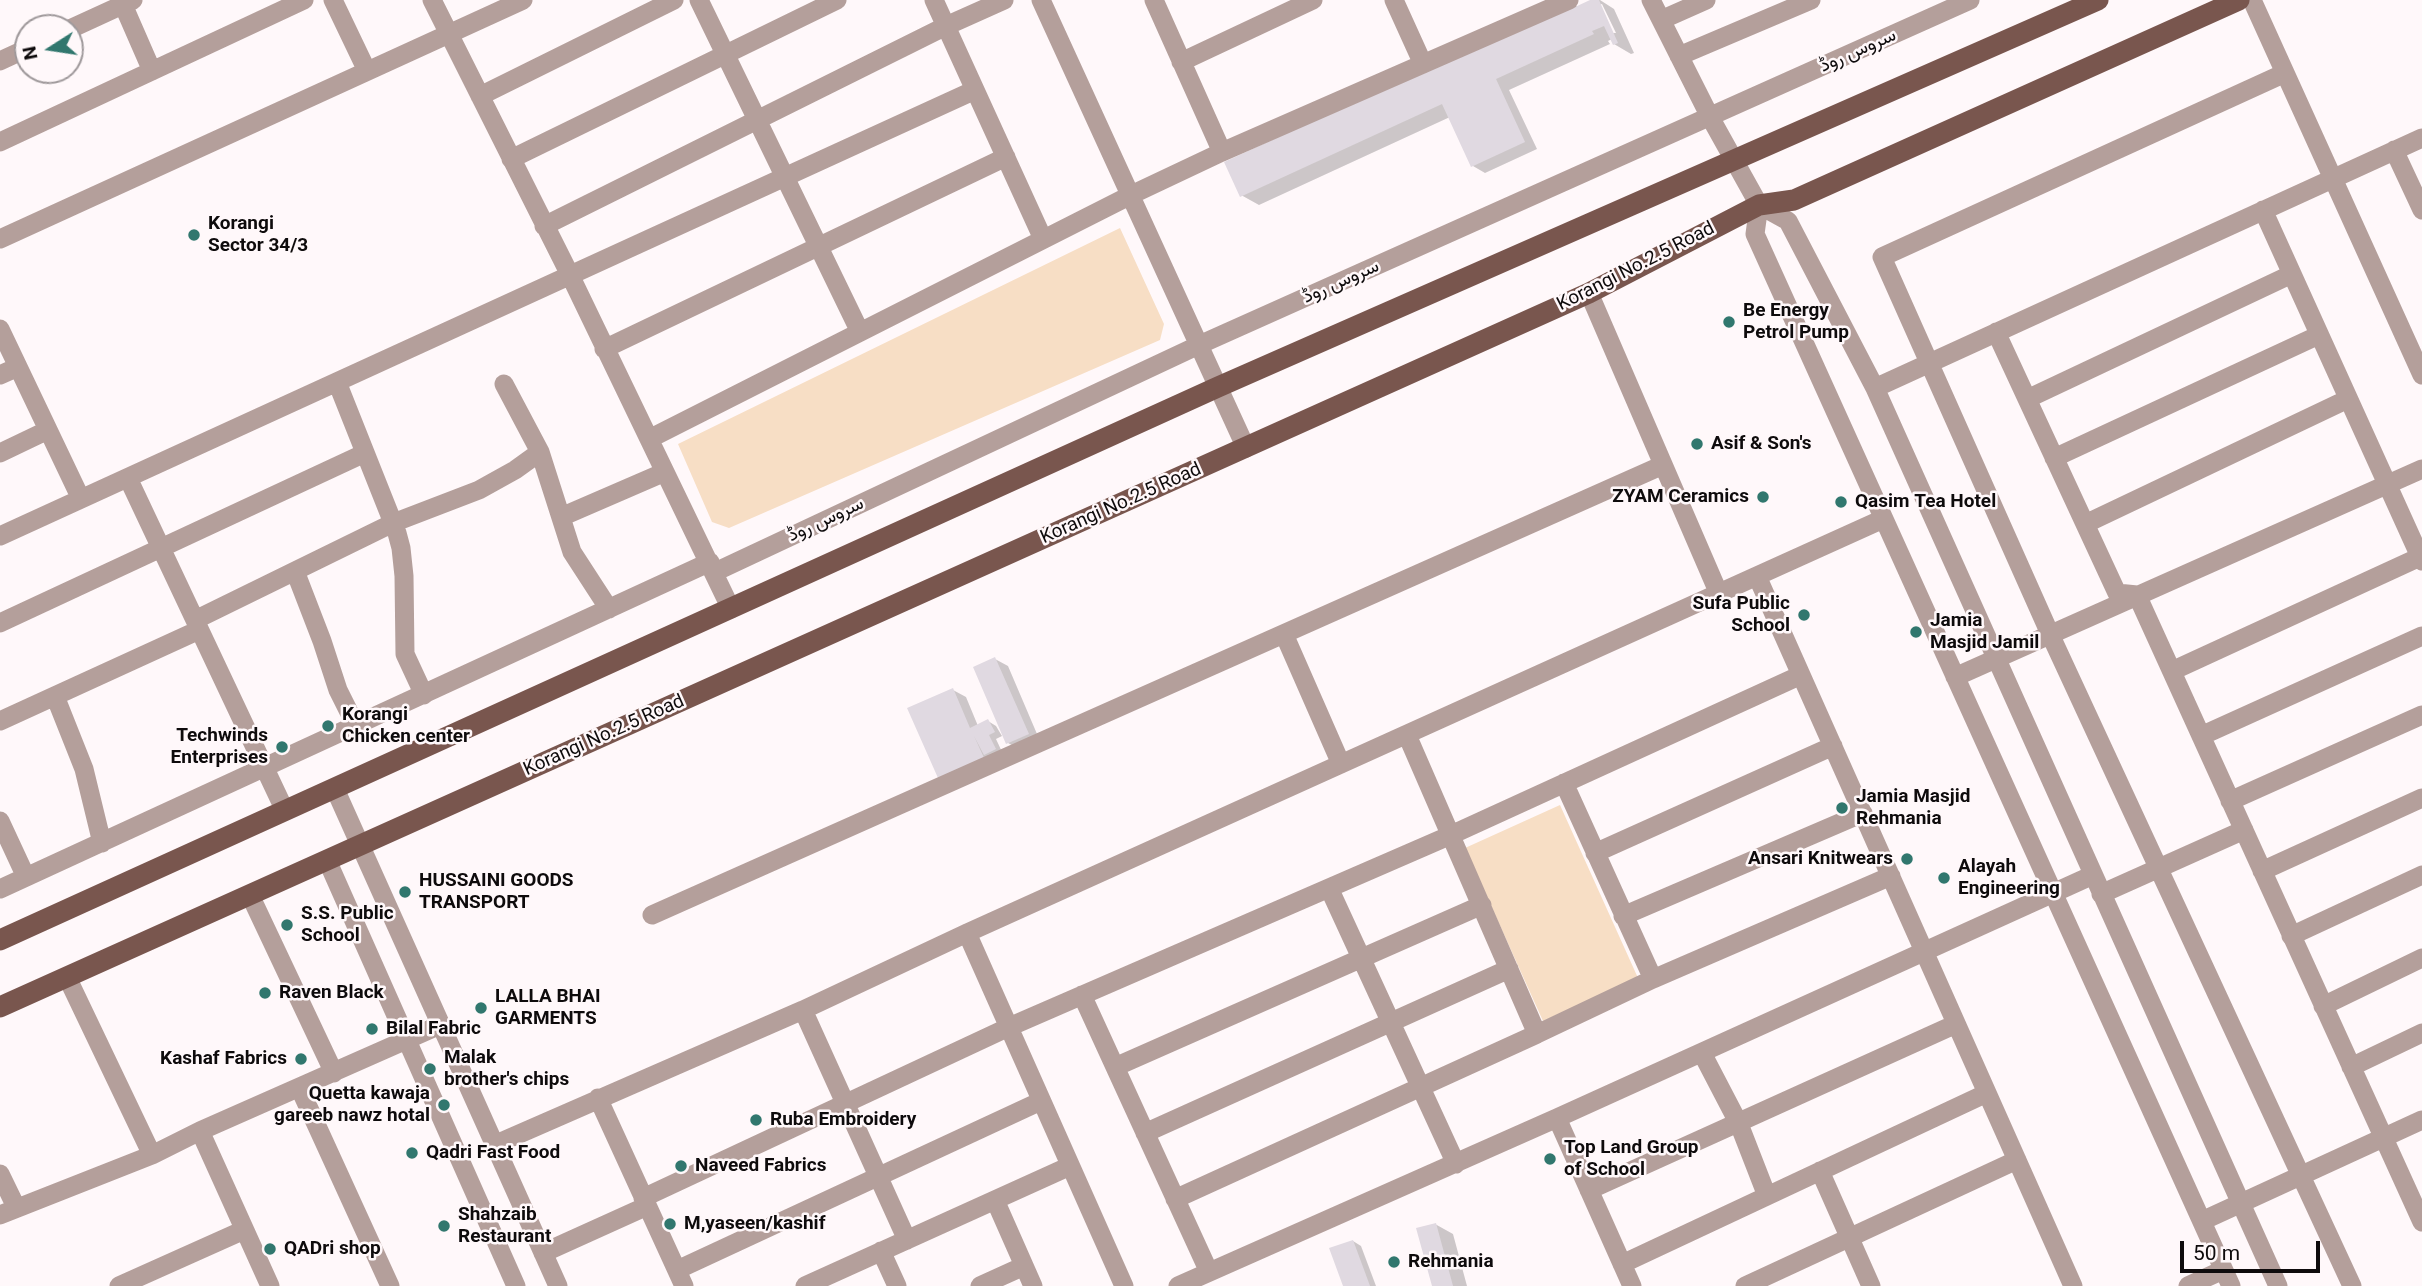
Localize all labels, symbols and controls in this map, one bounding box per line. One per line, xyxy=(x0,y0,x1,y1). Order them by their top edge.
north arrow xyxy=(14,14,84,84)
street label: سروس روڈ xyxy=(1816,24,1900,78)
text: N xyxy=(17,44,43,62)
place label: Korangi Sector 34/3 xyxy=(208,213,308,257)
street label: Korangi No.2.5 Road xyxy=(1554,217,1718,317)
marker: Korangi Sector 34/3 xyxy=(186,227,202,243)
street label: سروس روڈ xyxy=(1299,255,1383,309)
place label: Be Energy Petrol Pump xyxy=(1743,300,1849,344)
marker: Be Energy Petrol Pump xyxy=(1721,314,1737,330)
place label: Asif & Son's xyxy=(1711,433,1812,455)
marker: Asif & Son's xyxy=(1689,436,1705,452)
street label: Korangi No.2.5 Road xyxy=(1037,458,1205,550)
place label: ZYAM Ceramics xyxy=(1612,486,1749,508)
marker: ZYAM Ceramics xyxy=(1755,489,1771,505)
place label: Qasim Tea Hotel xyxy=(1855,491,1996,513)
street label: سروس روڈ xyxy=(784,492,868,548)
marker: Qasim Tea Hotel xyxy=(1833,494,1849,510)
place label: Sufa Public School xyxy=(1692,593,1790,637)
marker: Sufa Public School xyxy=(1796,607,1812,623)
place label: Jamia Masjid Jamil xyxy=(1930,610,2039,654)
marker: Jamia Masjid Jamil xyxy=(1908,624,1924,640)
street label: Korangi No.2.5 Road xyxy=(520,690,688,782)
place label: Korangi Chicken center xyxy=(342,704,470,748)
marker: Korangi Chicken center xyxy=(320,718,336,734)
place label: Techwinds Enterprises xyxy=(171,725,268,769)
marker: Techwinds Enterprises xyxy=(274,739,290,755)
place label: Jamia Masjid Rehmania xyxy=(1856,786,1970,830)
marker: Jamia Masjid Rehmania xyxy=(1834,800,1850,816)
place label: Ansari Knitwears xyxy=(1748,848,1893,870)
marker: Ansari Knitwears xyxy=(1899,851,1915,867)
place label: Alayah Engineering xyxy=(1958,856,2060,900)
place label: HUSSAINI GOODS TRANSPORT xyxy=(419,870,574,914)
marker: Alayah Engineering xyxy=(1936,870,1952,886)
marker: HUSSAINI GOODS TRANSPORT xyxy=(397,884,413,900)
place label: S.S. Public School xyxy=(301,903,394,947)
marker: S.S. Public School xyxy=(279,917,295,933)
place label: Raven Black xyxy=(279,982,384,1004)
marker: Raven Black xyxy=(257,985,273,1001)
place label: LALLA BHAI GARMENTS xyxy=(495,986,600,1030)
marker: LALLA BHAI GARMENTS xyxy=(473,1000,489,1016)
place label: Bilal Fabric xyxy=(386,1018,481,1040)
marker: Bilal Fabric xyxy=(364,1021,380,1037)
place label: Malak brother's chips xyxy=(444,1047,569,1091)
place label: Kashaf Fabrics xyxy=(160,1048,287,1070)
marker: Kashaf Fabrics xyxy=(293,1051,309,1067)
marker: Malak brother's chips xyxy=(422,1061,438,1077)
place label: Quetta kawaja gareeb nawz hotal xyxy=(274,1083,430,1127)
marker: Quetta kawaja gareeb nawz hotal xyxy=(436,1097,452,1113)
place label: Ruba Embroidery xyxy=(770,1109,916,1131)
marker: Ruba Embroidery xyxy=(748,1112,764,1128)
place label: Top Land Group of School xyxy=(1564,1137,1698,1181)
place label: Qadri Fast Food xyxy=(426,1142,560,1164)
marker: Qadri Fast Food xyxy=(404,1145,420,1161)
marker: Top Land Group of School xyxy=(1542,1151,1558,1167)
place label: Naveed Fabrics xyxy=(695,1155,826,1177)
marker: Naveed Fabrics xyxy=(673,1158,689,1174)
place label: Shahzaib Restaurant xyxy=(458,1204,551,1248)
place label: M,yaseen/kashif xyxy=(684,1213,825,1235)
marker: M,yaseen/kashif xyxy=(662,1216,678,1232)
marker: Shahzaib Restaurant xyxy=(436,1218,452,1234)
scale bar xyxy=(2184,1226,2324,1270)
place label: QADri shop xyxy=(284,1238,381,1260)
marker: QADri shop xyxy=(262,1241,278,1257)
text: 50 m xyxy=(2193,1241,2240,1265)
place label: Rehmania xyxy=(1408,1251,1494,1273)
marker: Rehmania xyxy=(1386,1254,1402,1270)

